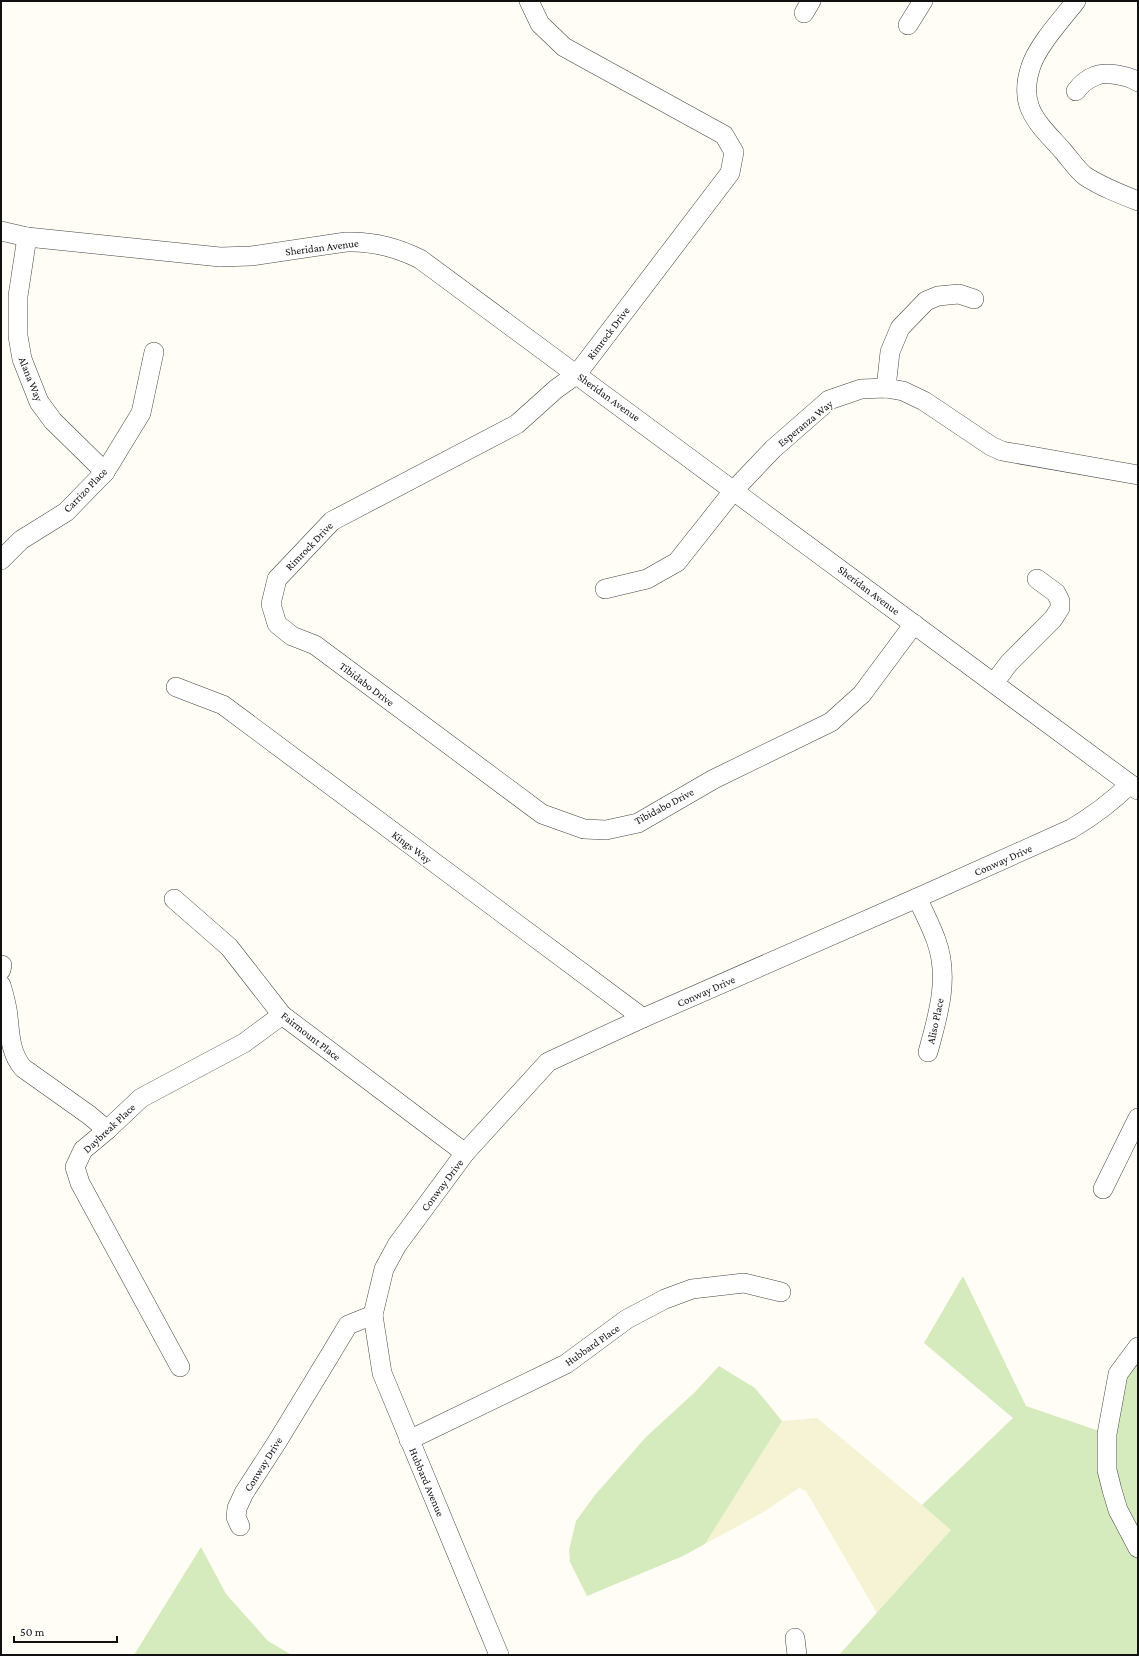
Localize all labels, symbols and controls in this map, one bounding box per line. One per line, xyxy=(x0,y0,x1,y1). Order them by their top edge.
street label: Sheridan Avenue xyxy=(285,237,360,257)
street label: Rimrock Drive xyxy=(584,304,632,362)
street label: Alana Way xyxy=(16,355,46,404)
street label: Sheridan Avenue xyxy=(576,370,643,424)
street label: Esperanza Way xyxy=(775,397,836,450)
street label: Carrizo Place xyxy=(61,465,109,515)
street label: Rimrock Drive xyxy=(283,519,335,573)
street label: Sheridan Avenue xyxy=(836,563,902,617)
street label: Tibidabo Drive xyxy=(337,660,397,709)
street label: Tibidabo Drive xyxy=(632,785,696,827)
street label: Kings Way xyxy=(389,828,435,867)
street label: Conway Drive xyxy=(972,842,1034,879)
street label: Conway Drive xyxy=(675,973,737,1010)
street label: Aliso Place xyxy=(924,997,946,1045)
street label: Fairmount Place xyxy=(279,1009,343,1063)
street label: Daybreak Place xyxy=(80,1101,138,1156)
street label: Conway Drive xyxy=(419,1157,466,1214)
street label: Hubbard Place xyxy=(562,1322,622,1368)
street label: Conway Drive xyxy=(242,1434,285,1494)
street label: Hubbard Avenue xyxy=(407,1446,447,1518)
scale bar xyxy=(14,1618,117,1644)
text: 50 m xyxy=(20,1625,45,1639)

